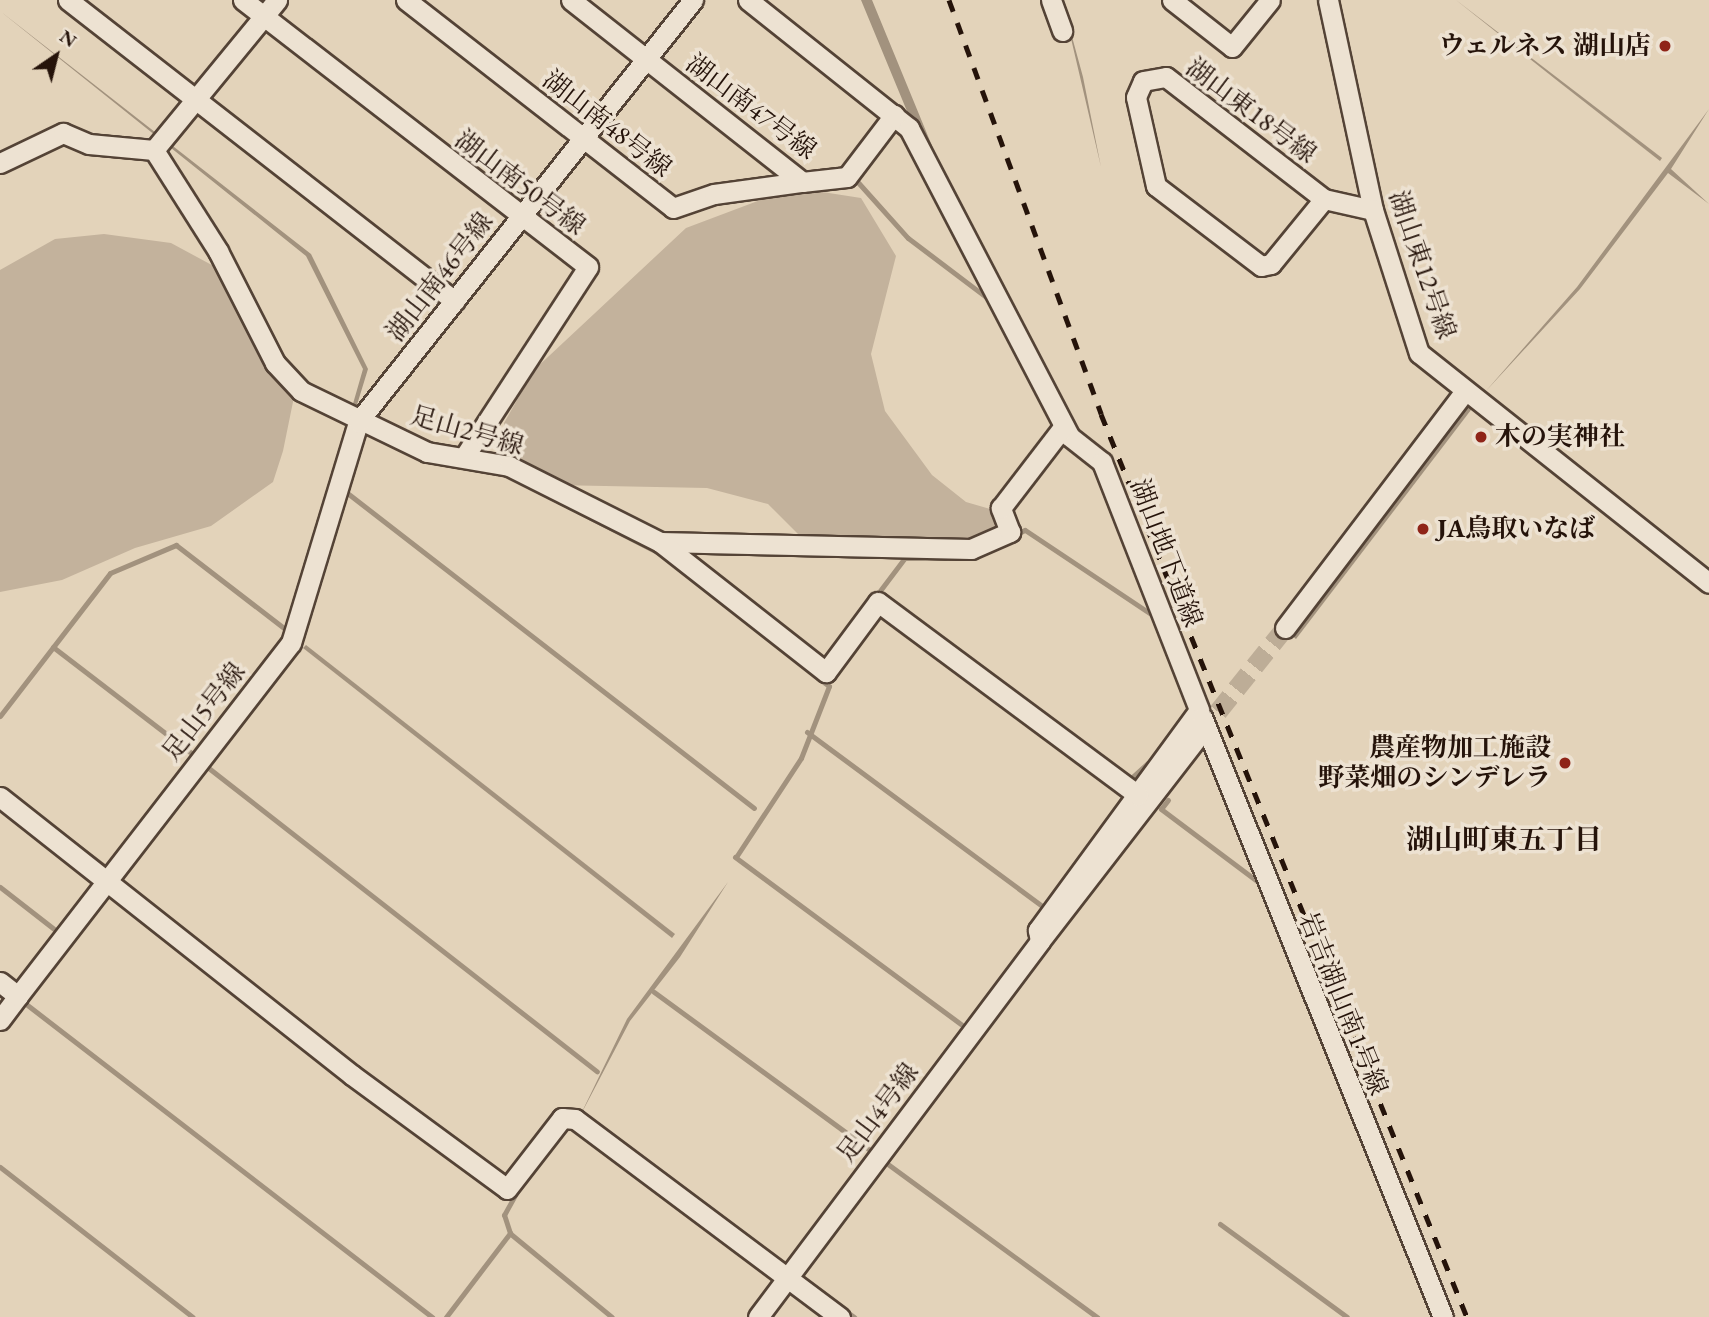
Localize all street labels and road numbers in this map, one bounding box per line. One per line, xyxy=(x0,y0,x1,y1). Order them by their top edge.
street label: 湖山南47号線 xyxy=(680,48,822,166)
street label: 湖山東18号線 xyxy=(1180,52,1322,170)
street label: 湖山南48号線 xyxy=(536,64,678,184)
street label: 湖山南50号線 xyxy=(449,124,591,242)
street label: 湖山東12号線 xyxy=(1382,187,1462,343)
street label: 湖山南46号線 xyxy=(380,206,500,348)
street label: 足山2号線 xyxy=(407,400,527,462)
street label: 湖山地下道線 xyxy=(1123,475,1209,631)
street label: 足山5号線 xyxy=(156,657,252,767)
street label: 岩吉湖山南1号線 xyxy=(1292,908,1394,1100)
street label: 足山4号線 xyxy=(830,1057,926,1169)

